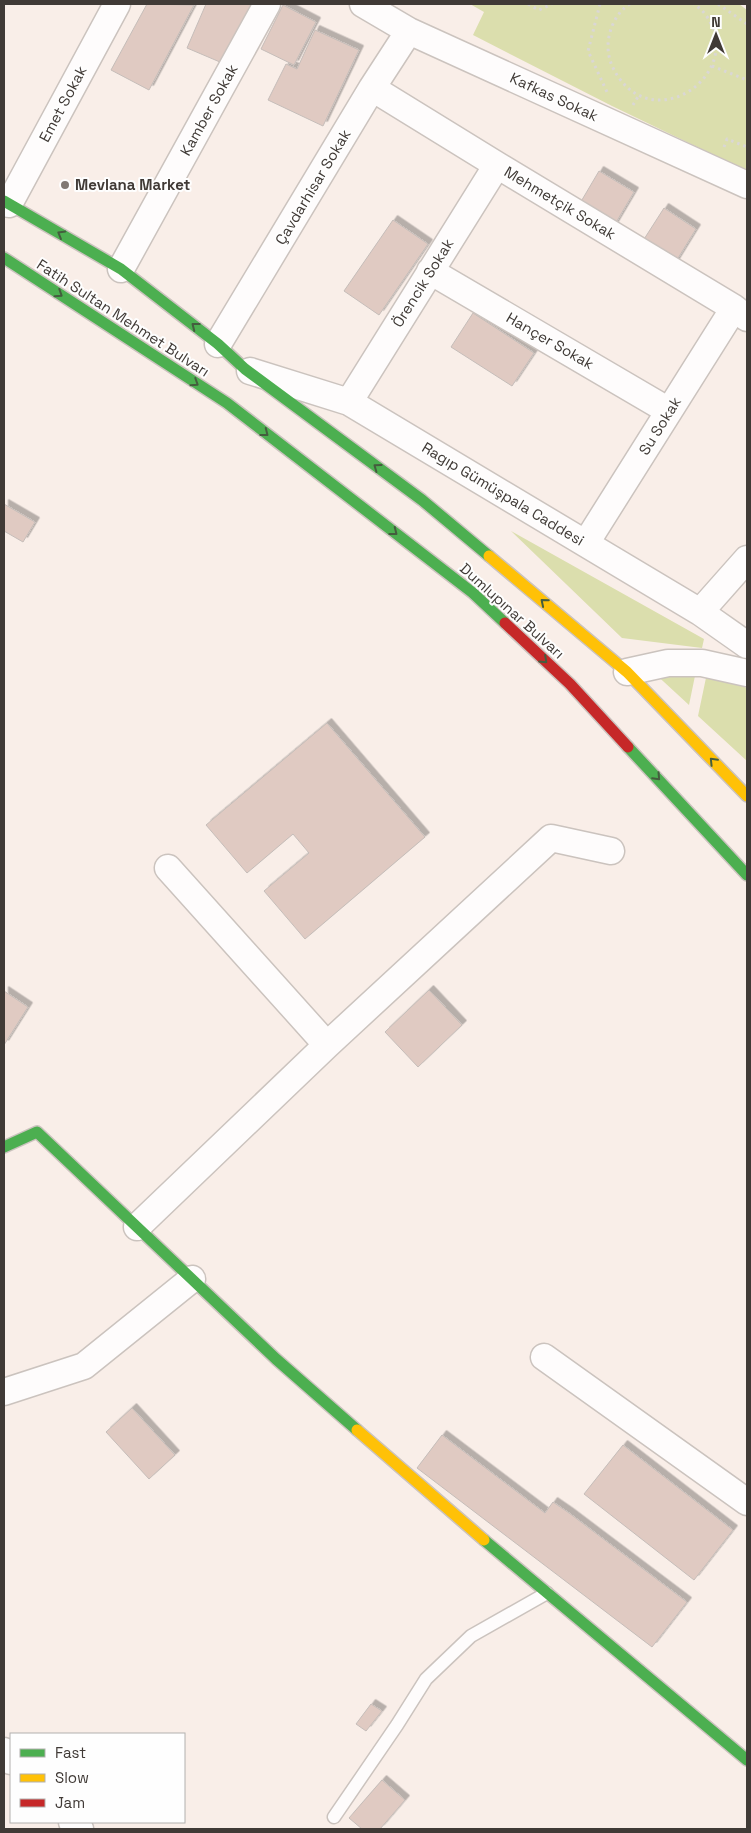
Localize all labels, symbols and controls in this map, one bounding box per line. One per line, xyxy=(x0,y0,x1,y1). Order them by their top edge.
north arrow xyxy=(691,10,741,60)
text: N xyxy=(711,13,721,31)
street label: Kamber Sokak xyxy=(176,61,242,159)
street label: Emet Sokak xyxy=(35,62,91,145)
street label: Kafkas Sokak xyxy=(507,68,601,125)
street label: Çavdarhisar Sokak xyxy=(271,125,355,248)
street label: Mehmetçik Sokak xyxy=(501,162,619,243)
place label: Mevlana Market xyxy=(75,175,191,194)
marker: Mevlana Market xyxy=(59,179,71,191)
one-way arrow xyxy=(57,230,66,240)
street label: Örencik Sokak xyxy=(388,235,457,331)
street label: Fatih Sultan Mehmet Bulvarı xyxy=(33,255,213,381)
one-way arrow xyxy=(54,288,63,298)
street label: Hançer Sokak xyxy=(503,308,597,373)
one-way arrow xyxy=(191,322,200,331)
one-way arrow xyxy=(190,377,199,386)
street label: Su Sokak xyxy=(634,393,685,458)
one-way arrow xyxy=(259,427,269,436)
street label: Ragıp Gümüşpala Caddesi xyxy=(419,438,588,550)
one-way arrow xyxy=(373,464,383,473)
one-way arrow xyxy=(388,527,397,535)
street label: Dumlupınar Bulvarı xyxy=(456,559,569,663)
one-way arrow xyxy=(541,599,550,608)
one-way arrow xyxy=(539,654,548,663)
one-way arrow xyxy=(710,758,719,767)
one-way arrow xyxy=(651,772,660,781)
legend xyxy=(10,1733,185,1823)
text: Fast xyxy=(55,1743,86,1762)
text: Slow xyxy=(55,1768,89,1787)
text: Jam xyxy=(55,1793,85,1812)

